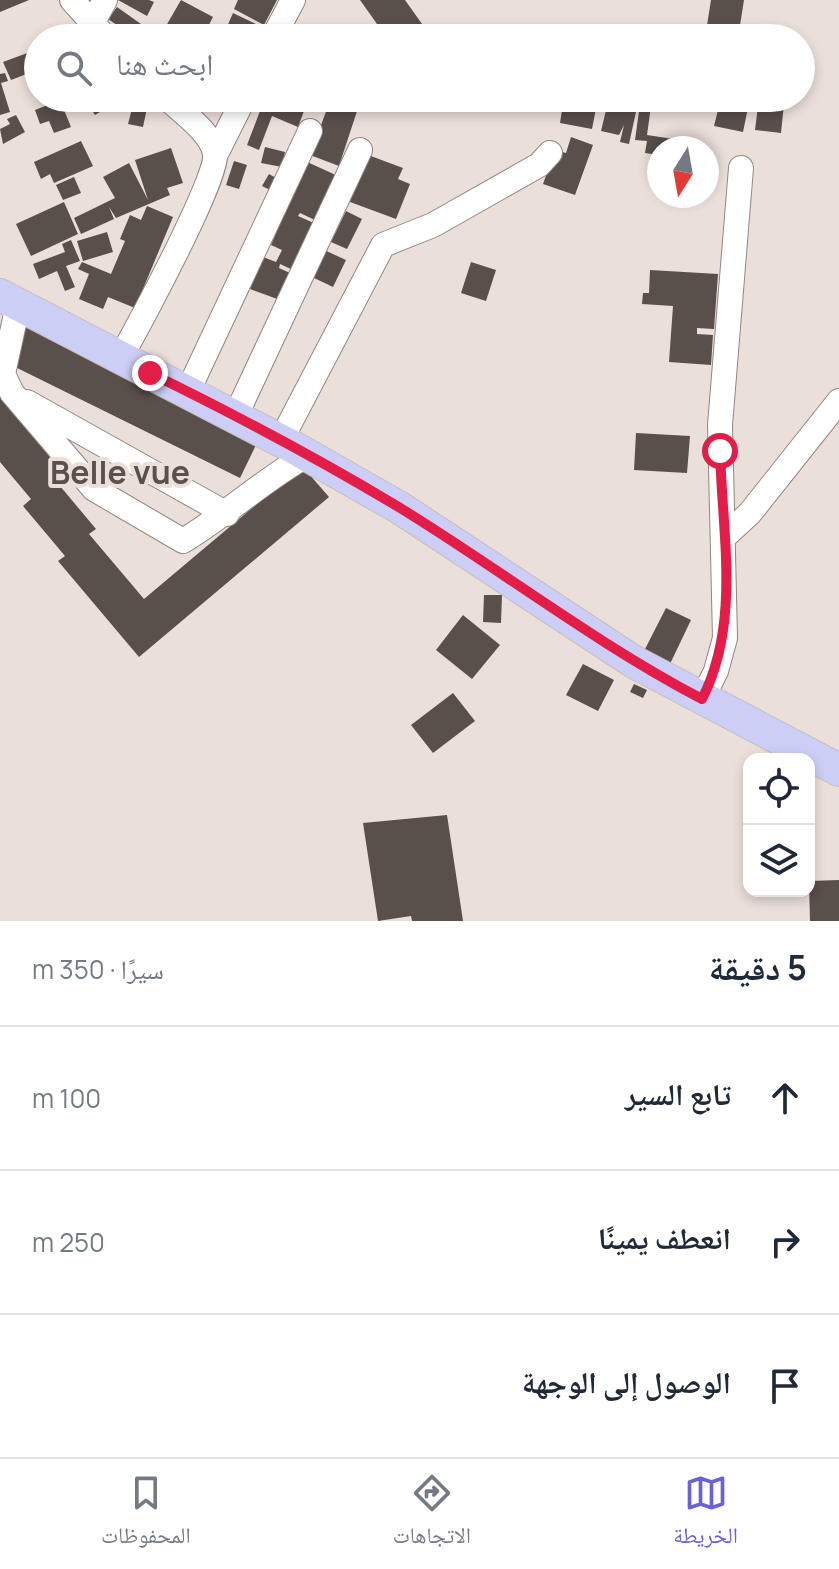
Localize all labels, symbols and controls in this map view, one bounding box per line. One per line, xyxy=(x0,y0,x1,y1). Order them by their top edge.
search box xyxy=(24,24,815,112)
text: ابحث هنا xyxy=(116,43,213,84)
icon: search xyxy=(52,46,96,90)
north arrow xyxy=(647,136,719,208)
route end xyxy=(132,355,168,391)
route start xyxy=(702,433,738,469)
district label: Belle vue xyxy=(50,450,190,494)
map controls xyxy=(743,753,815,897)
button: locate xyxy=(743,753,815,825)
button: layers xyxy=(743,825,815,897)
text: 5 دقيقة xyxy=(709,944,807,990)
text: سيرًا · 350 m xyxy=(32,951,164,987)
text: تابع السير xyxy=(625,1073,731,1114)
icon: ahead xyxy=(763,1076,807,1120)
text: 100 m xyxy=(32,1080,101,1116)
text: انعطف يمينًا xyxy=(598,1217,731,1258)
icon: right xyxy=(763,1220,807,1264)
text: 250 m xyxy=(32,1224,105,1260)
text: الوصول إلى الوجهة xyxy=(522,1361,731,1402)
icon: arrive xyxy=(763,1364,807,1408)
tab: المحفوظات xyxy=(101,1471,191,1557)
tab: الاتجاهات xyxy=(393,1471,471,1557)
tab: الخريطة xyxy=(673,1471,738,1557)

